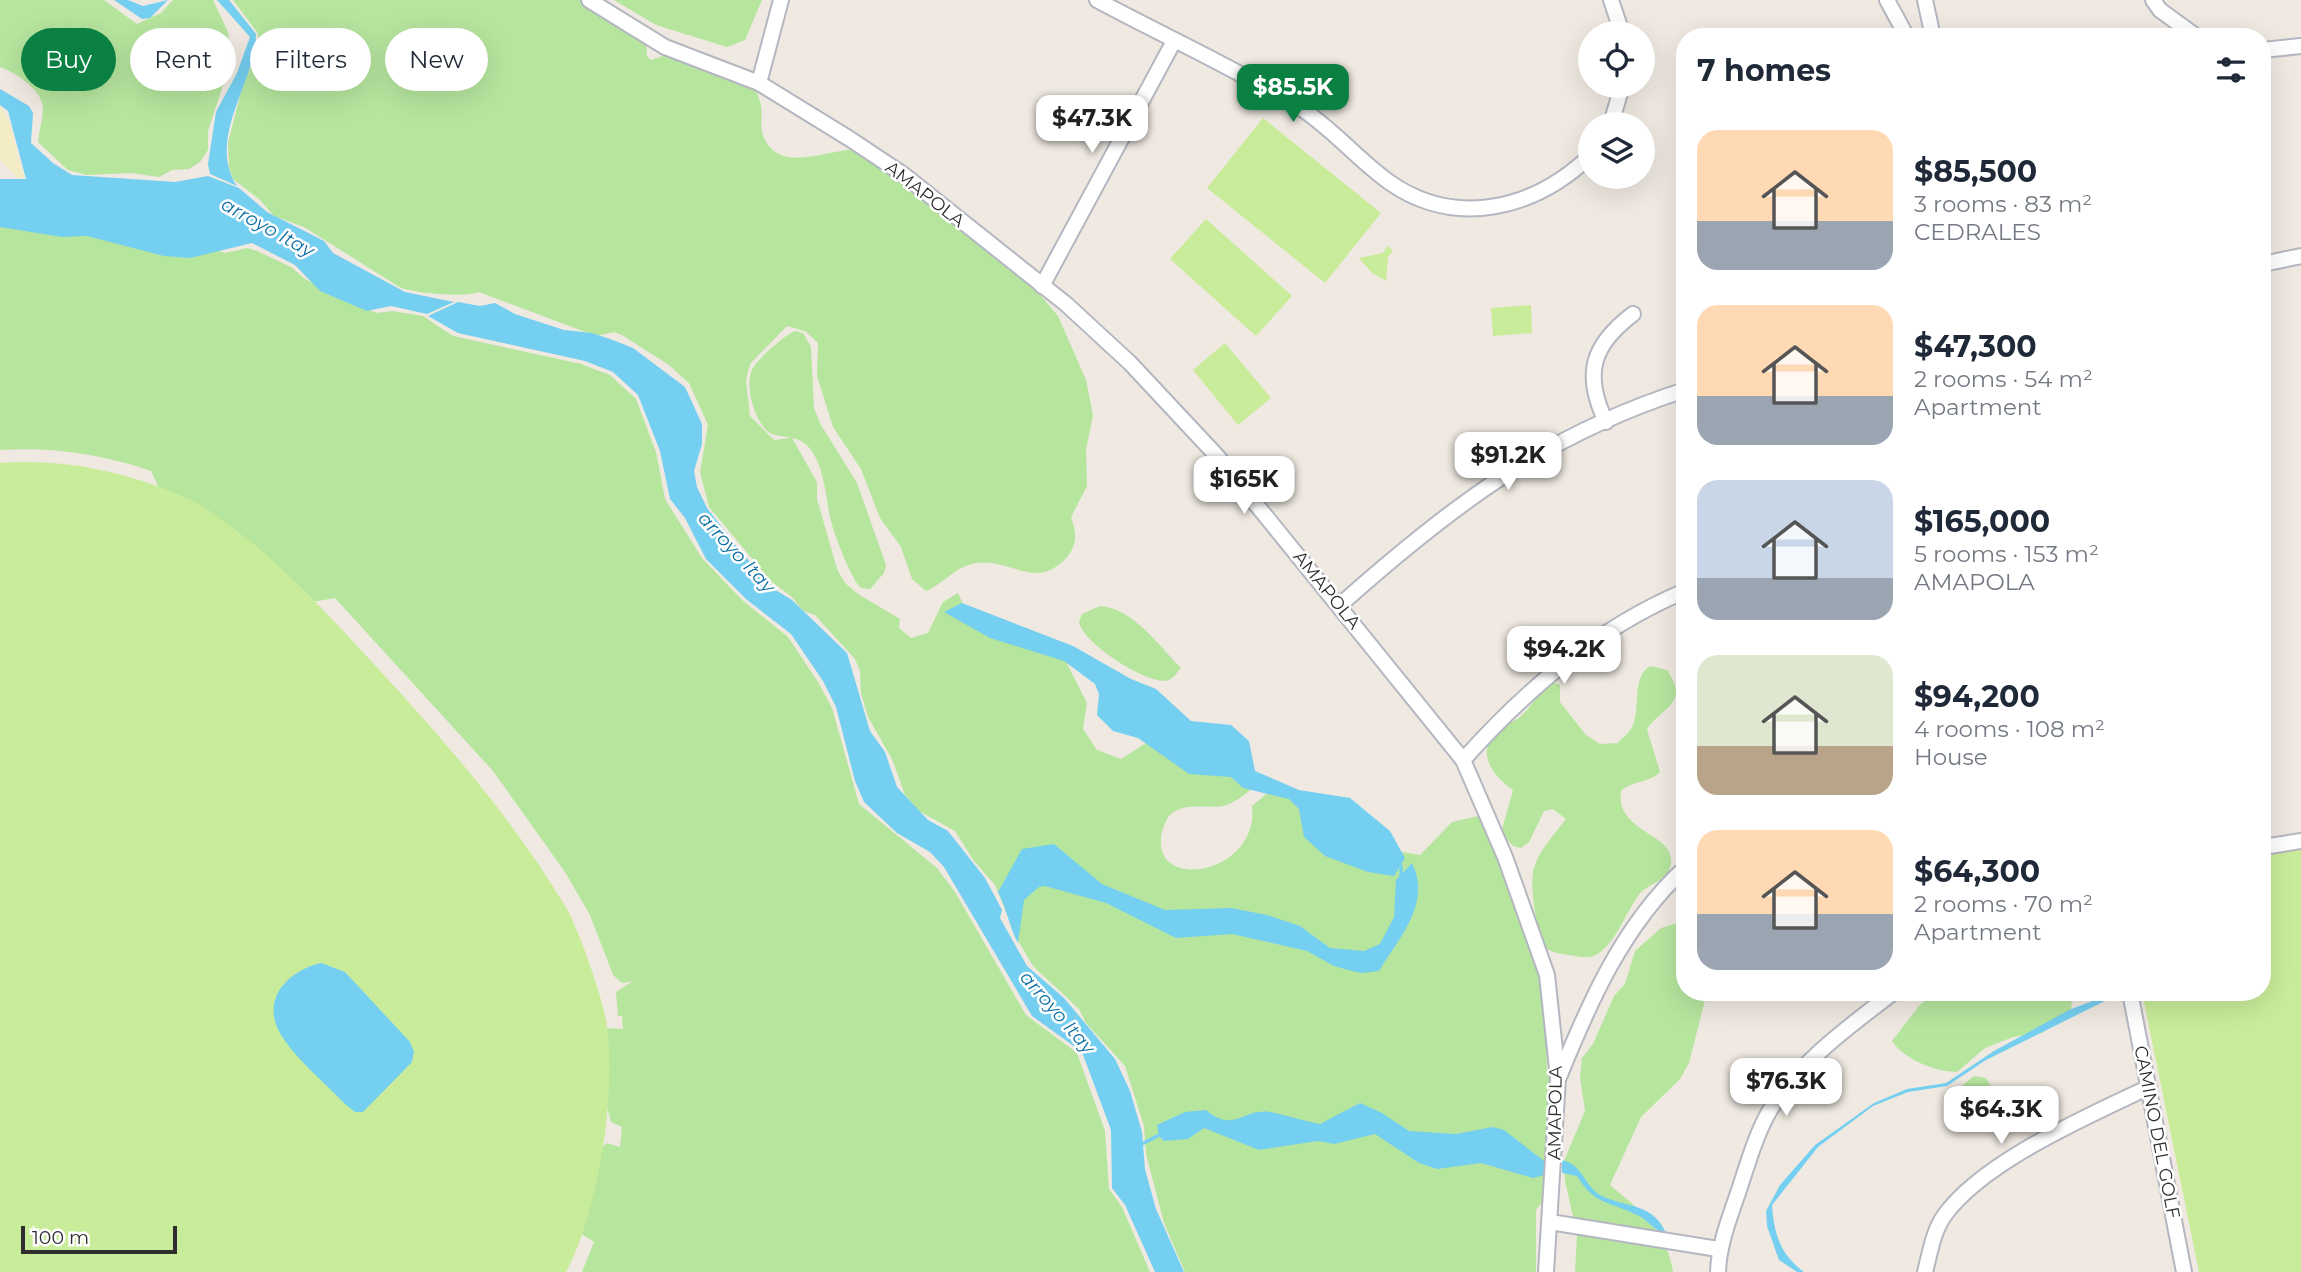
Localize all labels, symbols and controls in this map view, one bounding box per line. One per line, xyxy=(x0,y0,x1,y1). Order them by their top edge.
map controls xyxy=(1578,21,1655,189)
button: locate xyxy=(1578,21,1655,98)
chip: Buy xyxy=(21,28,116,91)
chip: Rent xyxy=(130,28,236,91)
chip: Filters xyxy=(250,28,371,91)
chip: New xyxy=(385,28,488,91)
icon: filters xyxy=(2212,51,2250,89)
text: 7 homes xyxy=(1697,52,1831,89)
pin: $85.5K xyxy=(1236,64,1350,124)
text: $85.5K xyxy=(1253,73,1333,101)
pin: $47.3K xyxy=(1035,96,1149,155)
text: $47.3K xyxy=(1052,104,1132,132)
button: layers xyxy=(1578,112,1655,189)
text: $85,500 xyxy=(1914,153,2037,190)
street label: AMAPOLA xyxy=(881,156,969,232)
icon: home xyxy=(1753,158,1837,242)
text: 3 rooms · 83 m² xyxy=(1914,190,2092,218)
water label: arroyo Itay xyxy=(217,193,320,263)
text: CEDRALES xyxy=(1914,218,2041,246)
text: $47,300 xyxy=(1914,328,2037,365)
icon: home xyxy=(1753,333,1837,417)
text: 2 rooms · 54 m² xyxy=(1914,365,2093,393)
text: Apartment xyxy=(1914,393,2042,421)
pin: $91.2K xyxy=(1451,433,1565,492)
text: $91.2K xyxy=(1471,441,1545,469)
pin: $165K xyxy=(1195,456,1293,516)
text: $165K xyxy=(1210,465,1278,493)
text: $165,000 xyxy=(1914,503,2050,540)
water label: arroyo Itay xyxy=(693,507,781,599)
icon: home xyxy=(1753,508,1837,592)
text: 5 rooms · 153 m² xyxy=(1914,540,2099,568)
street label: AMAPOLA xyxy=(1289,546,1365,634)
text: AMAPOLA xyxy=(1914,568,2035,596)
pin: $94.2K xyxy=(1507,626,1621,686)
text: $94.2K xyxy=(1523,635,1605,663)
text: $94,200 xyxy=(1914,678,2040,715)
icon: home xyxy=(1753,683,1837,767)
text: 4 rooms · 108 m² xyxy=(1914,715,2105,743)
text: House xyxy=(1914,743,1988,771)
text: $64,300 xyxy=(1914,853,2040,890)
icon: home xyxy=(1753,858,1837,942)
text: 2 rooms · 70 m² xyxy=(1914,890,2093,918)
text: Apartment xyxy=(1914,918,2042,946)
water label: arroyo Itay xyxy=(1015,966,1101,1060)
street label: CAMINO DEL GOLF xyxy=(2129,1044,2185,1220)
pin: $76.3K xyxy=(1729,1058,1843,1118)
street label: AMAPOLA xyxy=(1543,1065,1567,1160)
text: $76.3K xyxy=(1746,1067,1826,1095)
pin: $64.3K xyxy=(1944,1086,2058,1146)
text: $64.3K xyxy=(1960,1095,2042,1123)
scale bar xyxy=(21,1223,177,1255)
text: 100 m xyxy=(32,1226,89,1249)

